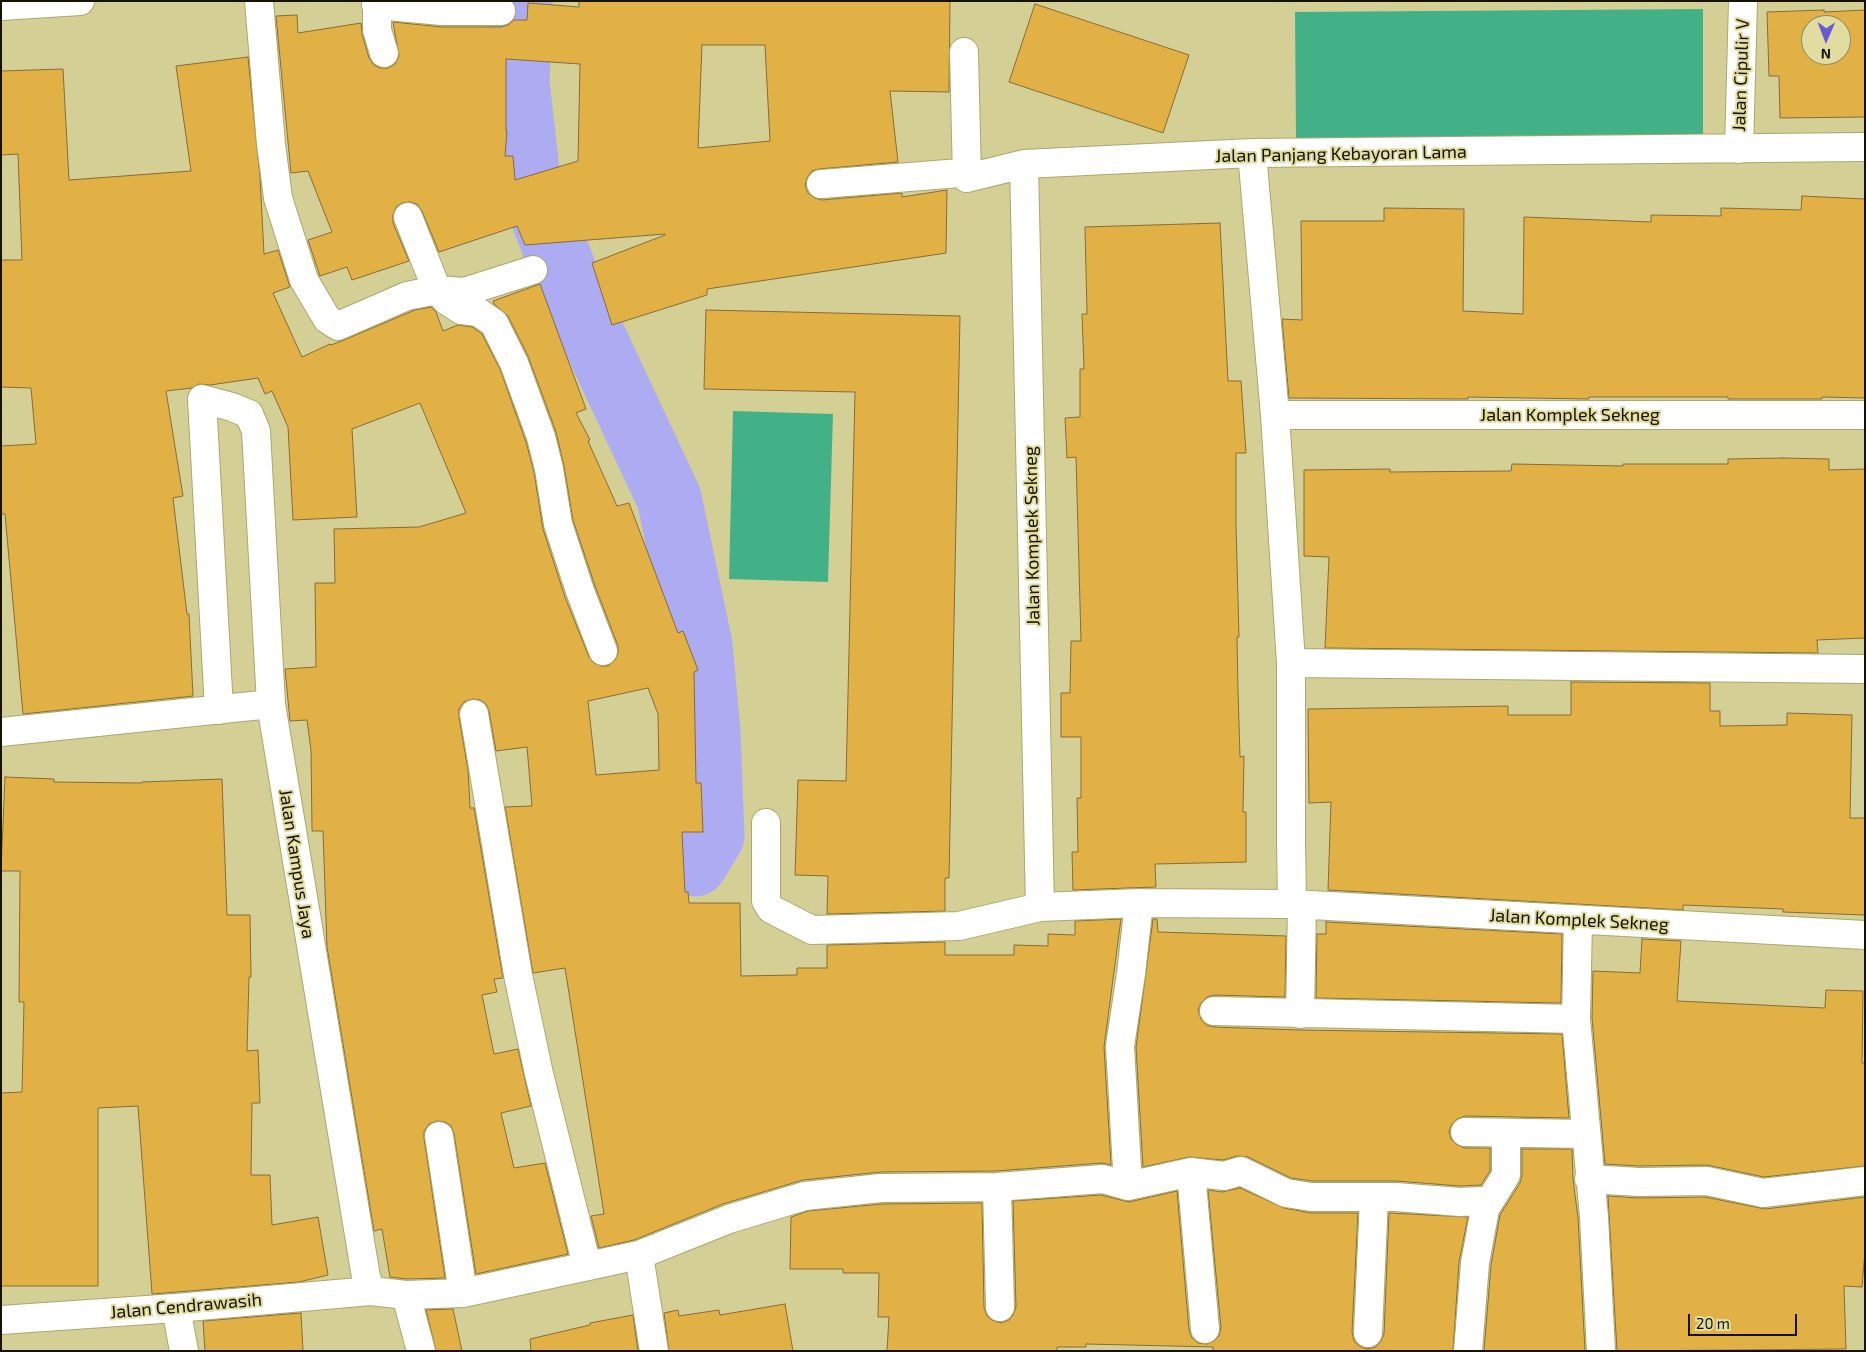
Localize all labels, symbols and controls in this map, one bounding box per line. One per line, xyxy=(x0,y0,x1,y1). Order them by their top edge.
north arrow xyxy=(1801,15,1851,65)
street label: Jalan Cipulir V xyxy=(1728,18,1754,132)
text: N xyxy=(1821,46,1831,63)
street label: Jalan Panjang Kebayoran Lama xyxy=(1215,141,1467,167)
street label: Jalan Komplek Sekneg xyxy=(1480,404,1660,426)
street label: Jalan Komplek Sekneg xyxy=(1020,446,1044,626)
street label: Jalan Kampus Jaya xyxy=(275,788,319,940)
street label: Jalan Komplek Sekneg xyxy=(1489,905,1669,935)
street label: Jalan Cendrawasih xyxy=(109,1289,263,1323)
scale bar xyxy=(1691,1304,1800,1336)
text: 20 m xyxy=(1696,1314,1730,1332)

